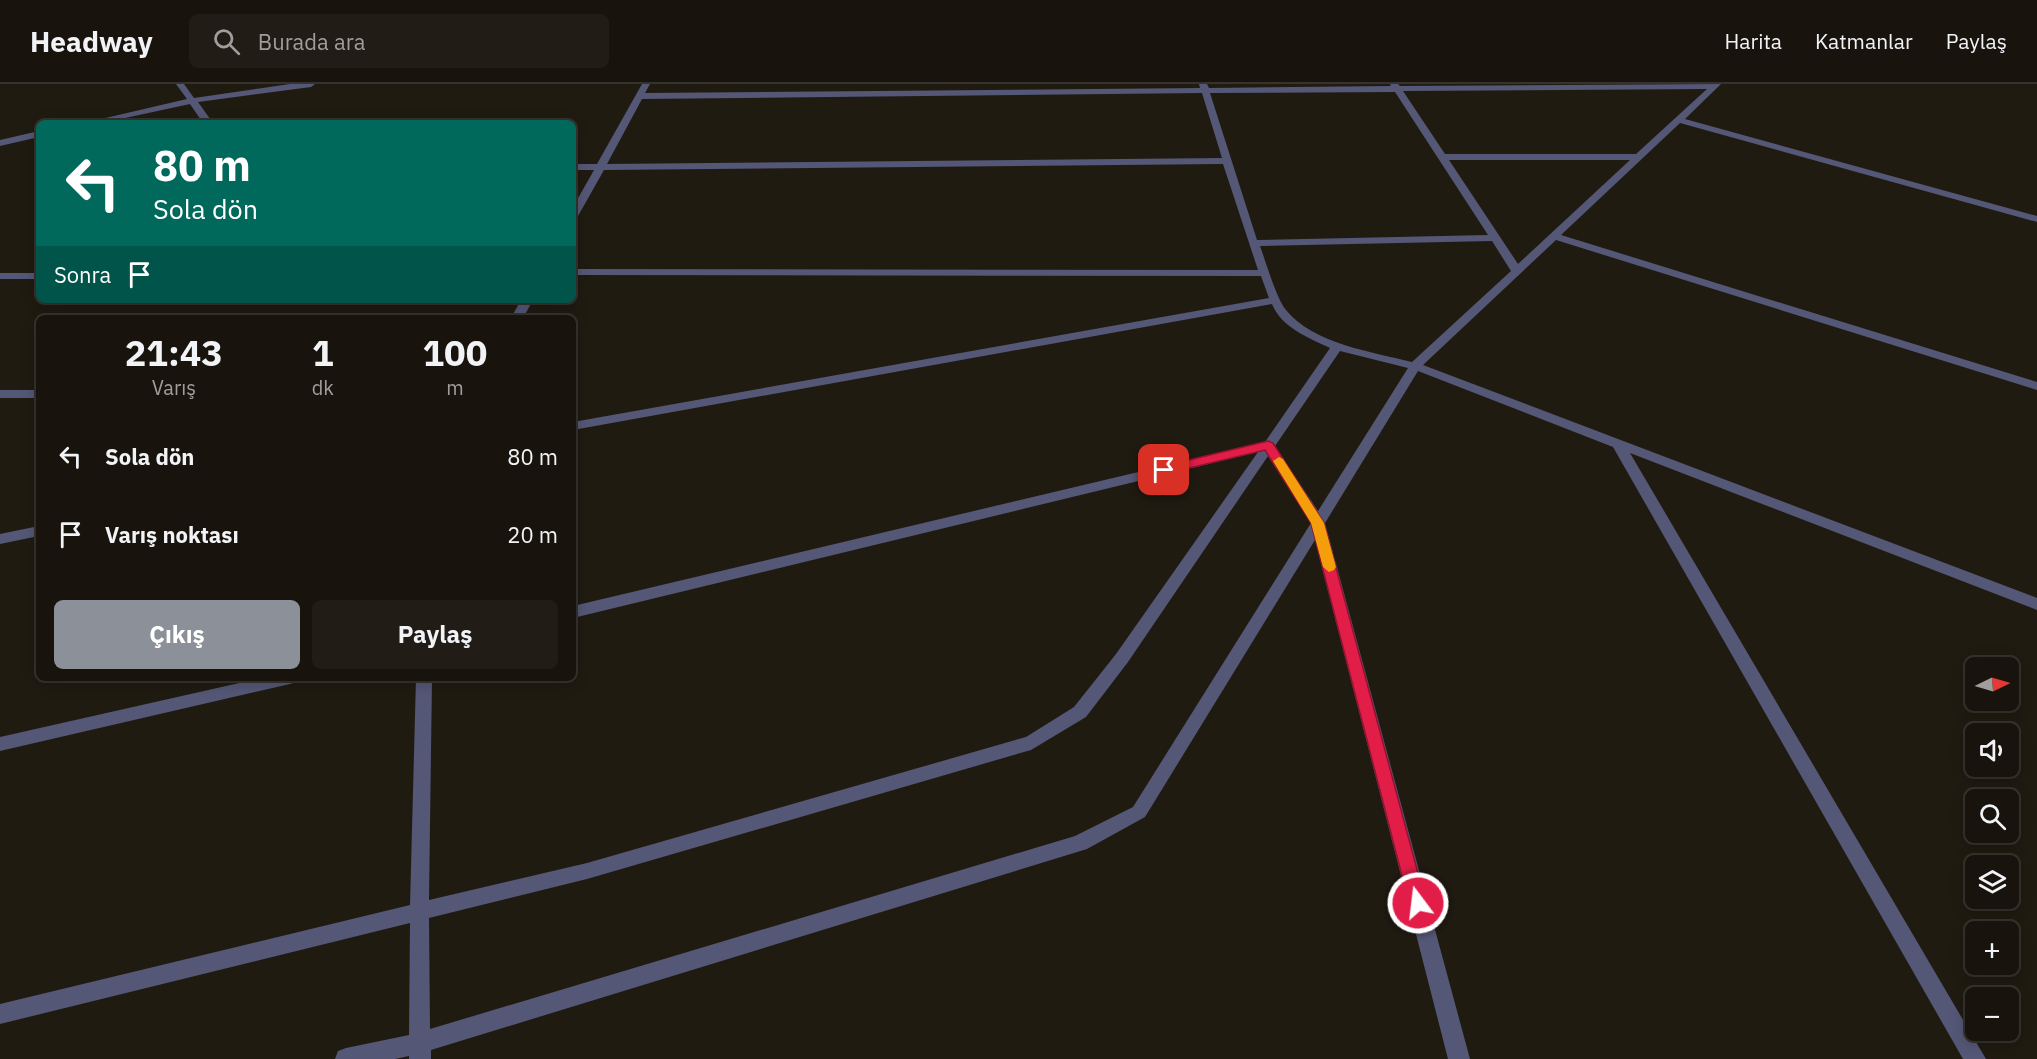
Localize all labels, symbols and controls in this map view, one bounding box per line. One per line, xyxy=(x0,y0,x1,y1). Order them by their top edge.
search box xyxy=(189,14,609,68)
text: Headway xyxy=(30,23,153,60)
icon: search xyxy=(210,25,243,58)
text: Burada ara xyxy=(258,27,366,56)
text: Harita xyxy=(1724,27,1782,55)
text: Katmanlar xyxy=(1815,27,1913,55)
text: Paylaş xyxy=(1946,27,2007,55)
text: 80 m xyxy=(153,138,251,193)
icon: left xyxy=(54,144,132,222)
text: Sola dön xyxy=(153,191,258,226)
icon: arrive xyxy=(123,258,156,291)
text: Sonra xyxy=(54,260,111,289)
text: 21:43 xyxy=(125,329,223,376)
text: 1 xyxy=(312,329,334,376)
text: 100 xyxy=(422,329,487,376)
text: Varış xyxy=(152,374,196,401)
text: dk xyxy=(312,374,334,401)
text: m xyxy=(446,374,464,401)
icon: left xyxy=(54,440,87,473)
text: Sola dön xyxy=(105,442,194,471)
text: 80 m xyxy=(507,442,558,471)
pin xyxy=(1138,444,1189,495)
icon: arrive xyxy=(1147,453,1180,486)
icon: arrive xyxy=(54,518,87,551)
text: Varış noktası xyxy=(105,520,239,549)
text: 20 m xyxy=(507,520,558,549)
button: Çıkış xyxy=(54,600,300,669)
button: Paylaş xyxy=(312,600,558,669)
north arrow xyxy=(1965,657,2019,711)
map controls xyxy=(1965,657,2019,1041)
button: sound xyxy=(1965,723,2019,777)
button: search xyxy=(1965,789,2019,843)
button: layers xyxy=(1965,855,2019,909)
position arrow xyxy=(1386,871,1450,935)
button: + xyxy=(1965,921,2019,975)
button: − xyxy=(1965,987,2019,1041)

